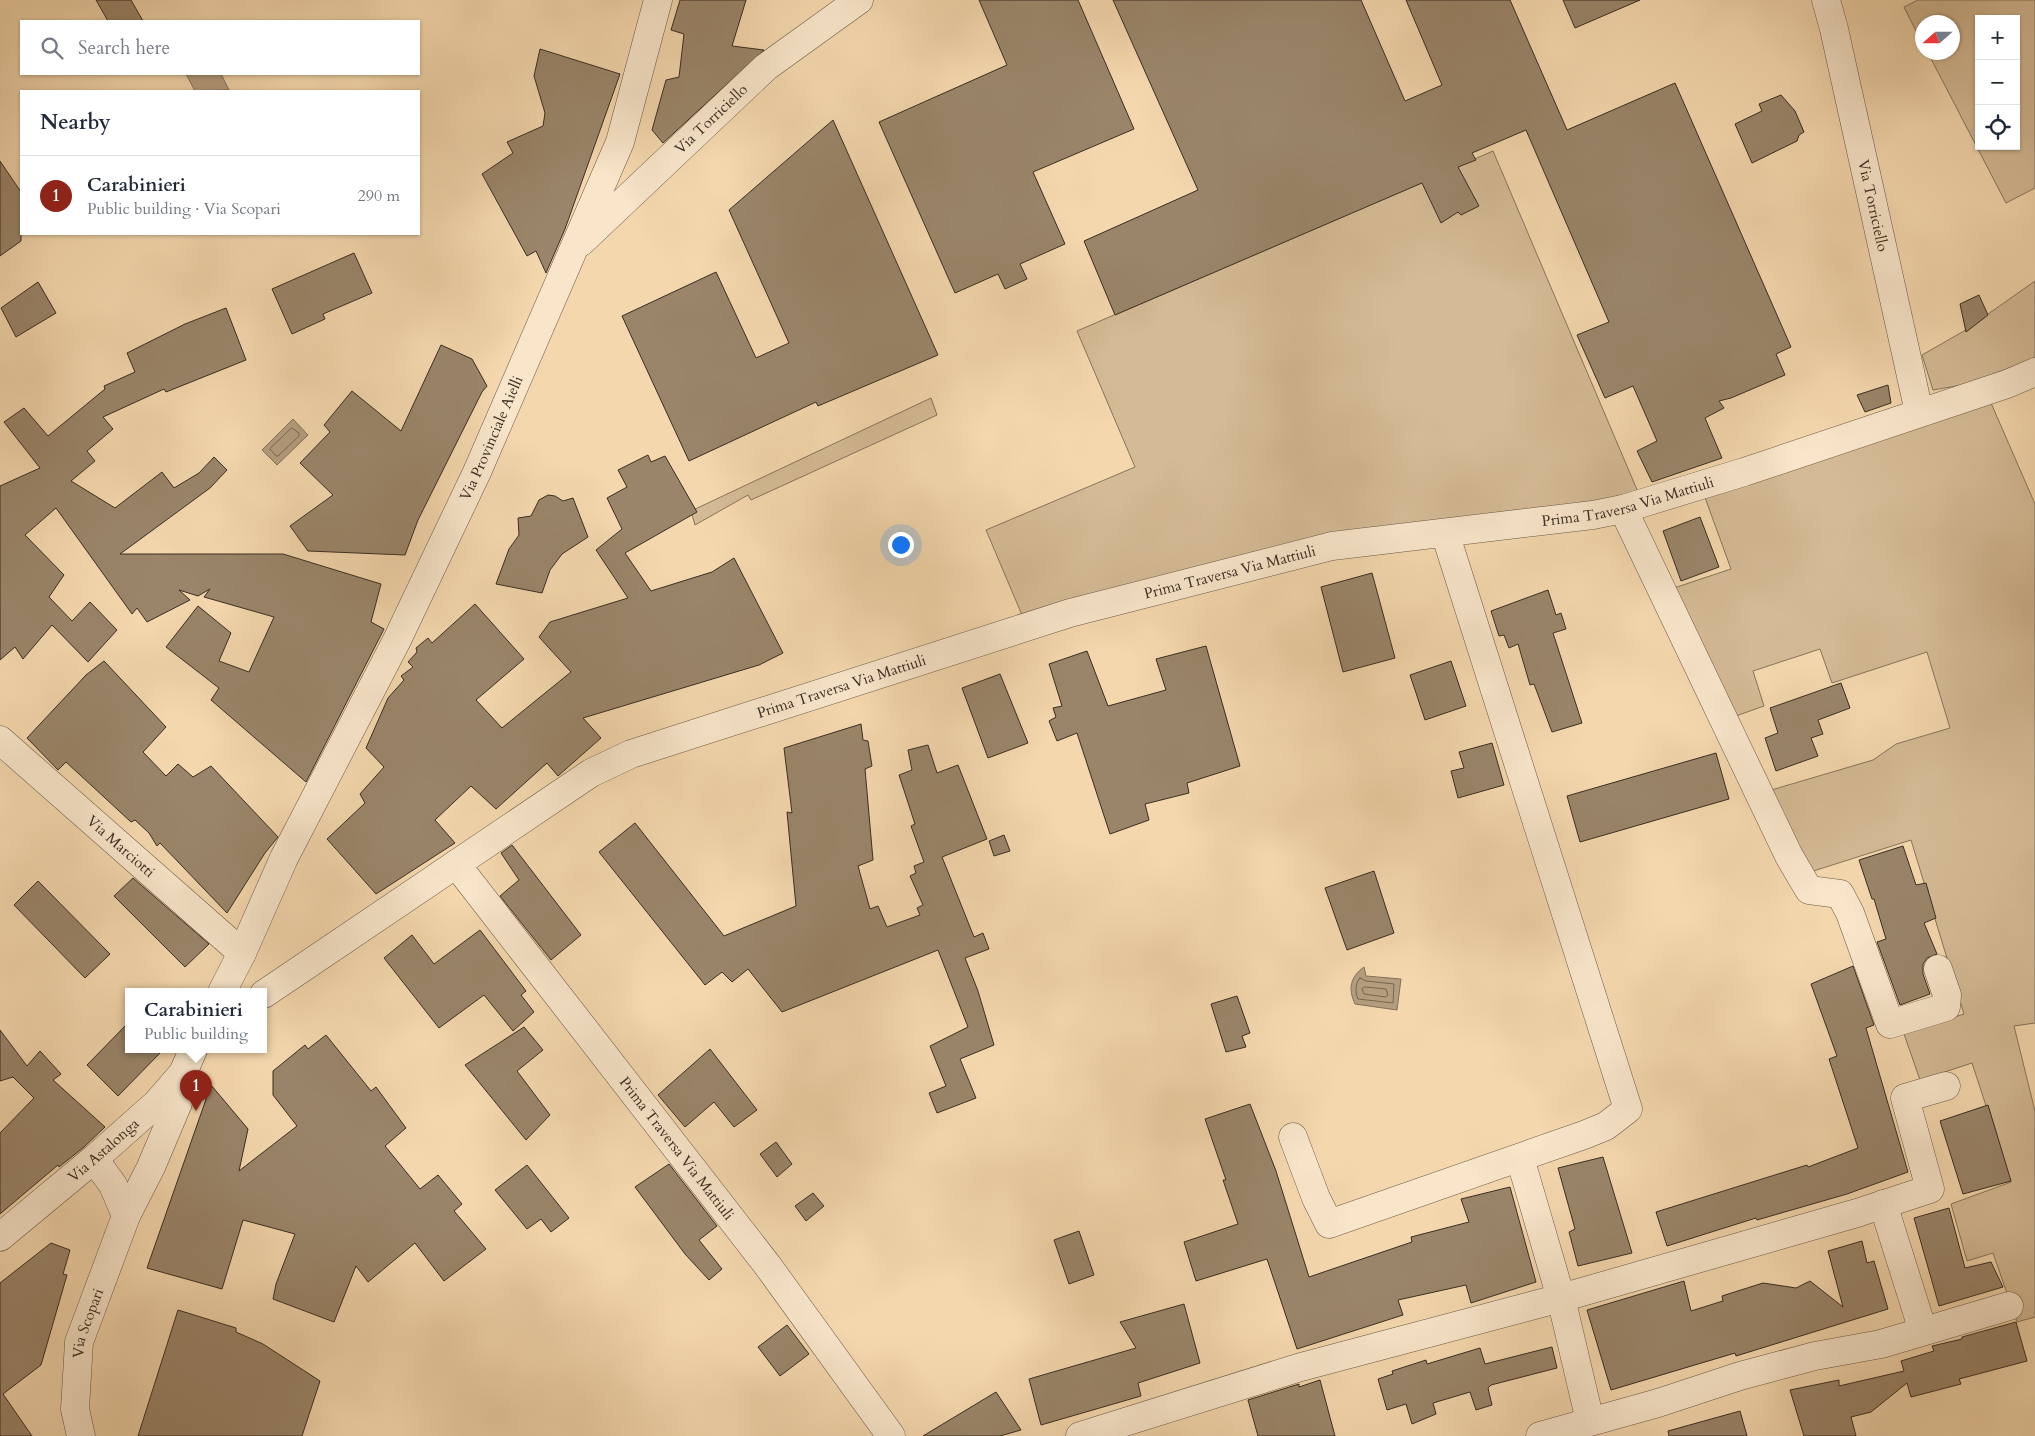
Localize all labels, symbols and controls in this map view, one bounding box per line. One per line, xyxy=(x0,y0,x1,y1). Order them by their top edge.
north arrow xyxy=(1915,15,1960,60)
map controls xyxy=(1975,15,2020,150)
button: + xyxy=(1975,15,2020,60)
search box xyxy=(20,20,420,75)
icon: search xyxy=(38,34,66,62)
text: Search here xyxy=(78,35,170,61)
button: − xyxy=(1975,60,2020,105)
street label: Via Torriciello xyxy=(670,80,752,158)
button: locate xyxy=(1975,105,2020,150)
text: Nearby xyxy=(40,108,111,137)
street label: Via Torriciello xyxy=(1853,158,1893,254)
text: Carabinieri xyxy=(87,172,186,198)
text: 1 xyxy=(52,185,60,207)
text: 290 m xyxy=(358,185,400,207)
text: Public building · Via Scopari xyxy=(87,198,281,220)
street label: Via Provinciale Aielli xyxy=(455,373,527,504)
street label: Prima Traversa Via Mattiuli xyxy=(1541,472,1716,531)
your location xyxy=(888,532,914,558)
street label: Prima Traversa Via Mattiuli xyxy=(1142,541,1318,604)
street label: Prima Traversa Via Mattiuli xyxy=(754,650,929,723)
street label: Via Marciotti xyxy=(82,811,159,882)
popup xyxy=(125,988,267,1053)
text: Carabinieri xyxy=(144,997,243,1023)
text: Public building xyxy=(144,1023,248,1045)
pin: 1 xyxy=(180,1070,212,1111)
street label: Prima Traversa Via Mattiuli xyxy=(615,1073,739,1224)
street label: Via Astalonga xyxy=(64,1113,144,1187)
street label: Via Scopari xyxy=(68,1286,108,1359)

